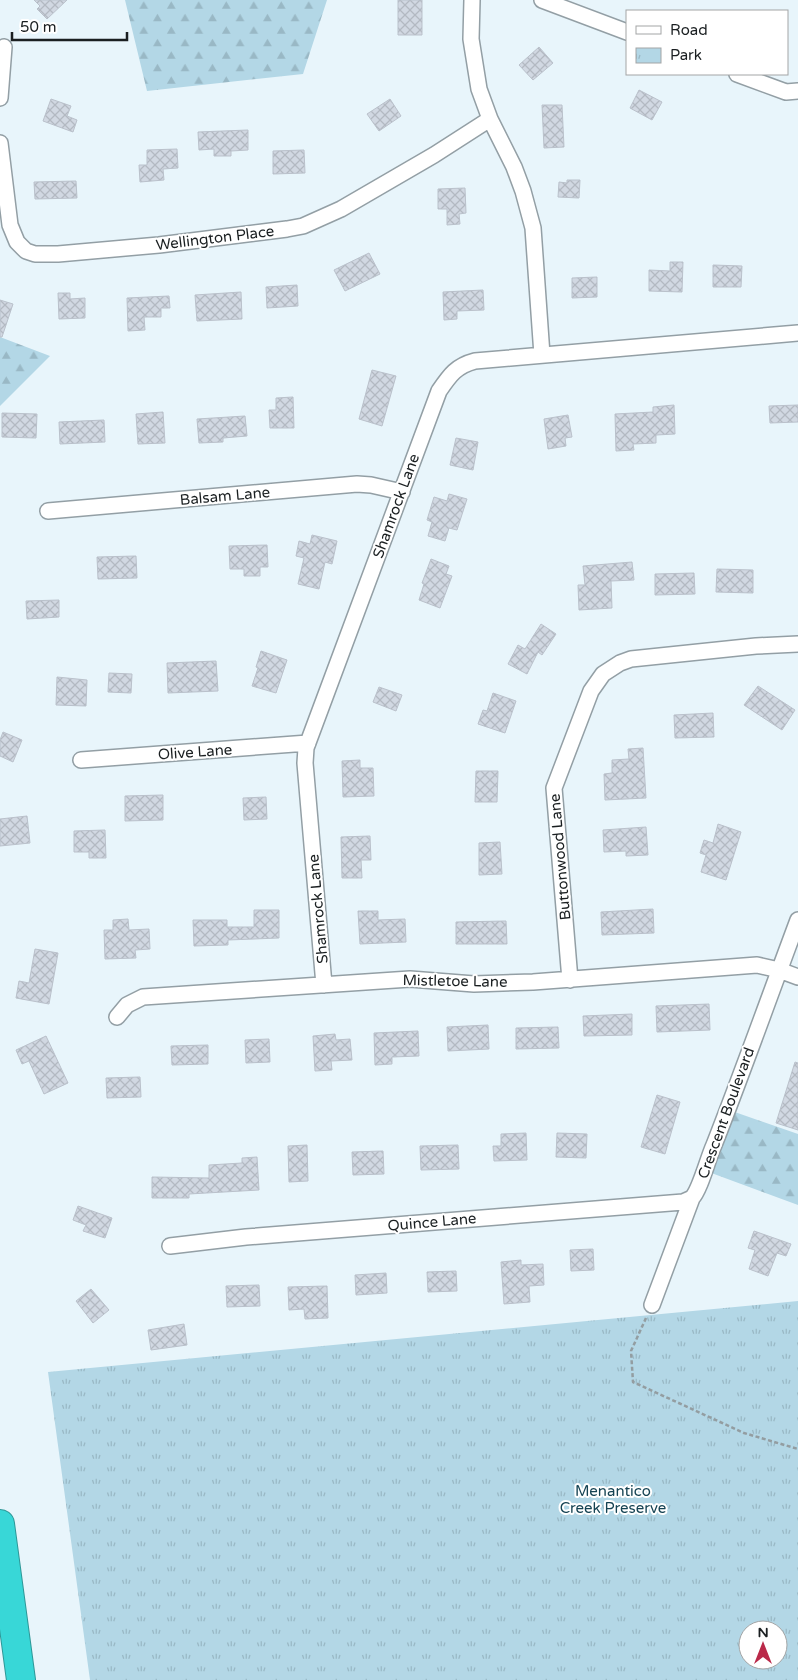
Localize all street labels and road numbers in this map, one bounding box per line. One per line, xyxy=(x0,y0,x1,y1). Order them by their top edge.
street label: Wellington Place xyxy=(155,222,275,254)
street label: Shamrock Lane xyxy=(369,451,423,561)
street label: Balsam Lane xyxy=(179,483,271,509)
street label: Olive Lane xyxy=(157,740,233,764)
street label: Buttonwood Lane xyxy=(546,793,574,921)
street label: Shamrock Lane xyxy=(304,853,332,965)
street label: Mistletoe Lane xyxy=(402,971,508,991)
street label: Crescent Boulevard xyxy=(694,1045,758,1181)
street label: Quince Lane xyxy=(387,1209,477,1235)

